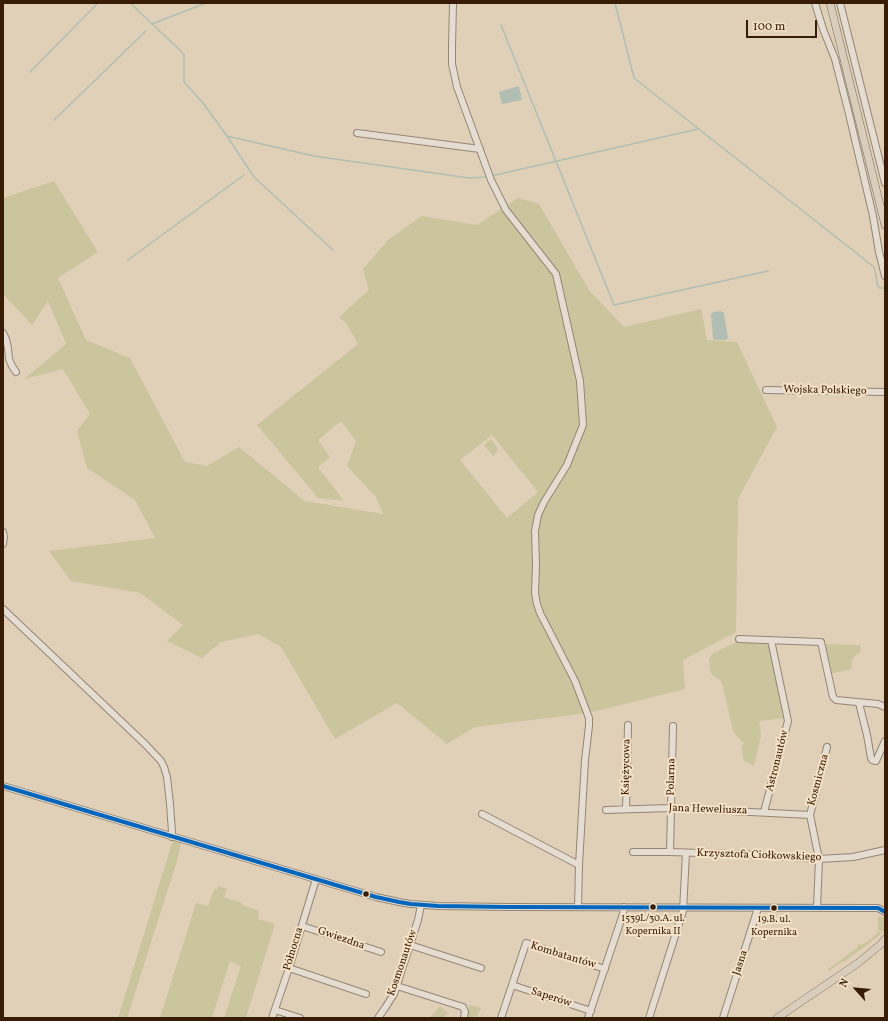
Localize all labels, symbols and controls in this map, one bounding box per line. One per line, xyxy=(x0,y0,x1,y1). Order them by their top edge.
scale bar xyxy=(748,12,819,38)
text: 100 m xyxy=(753,19,785,35)
street label: Wojska Polskiego xyxy=(783,384,867,398)
street label: Astronautów xyxy=(764,729,792,793)
street label: Księżycowa xyxy=(620,739,634,795)
street label: Kosmiczna xyxy=(806,753,832,807)
street label: Polarna xyxy=(665,758,679,796)
street label: Jana Heweliusza xyxy=(668,802,748,818)
street label: Krzysztofa Ciołkowskiego xyxy=(696,847,822,865)
unlabelled marker xyxy=(361,889,371,899)
marker: 1539L/30.A. ul. Kopernika II xyxy=(648,902,658,912)
marker: 19.B. ul. Kopernika xyxy=(769,903,779,913)
place label: 1539L/30.A. ul. Kopernika II xyxy=(621,913,685,936)
place label: 19.B. ul. Kopernika xyxy=(751,914,797,938)
street label: Gwiezdna xyxy=(316,925,366,953)
street label: Północna xyxy=(281,926,307,972)
street label: Kosmonautów xyxy=(385,928,421,998)
street label: Kombatantów xyxy=(529,940,597,972)
street label: Jasna xyxy=(731,949,751,977)
north arrow xyxy=(836,969,876,1009)
text: N xyxy=(836,976,853,990)
street label: Saperów xyxy=(529,985,573,1011)

